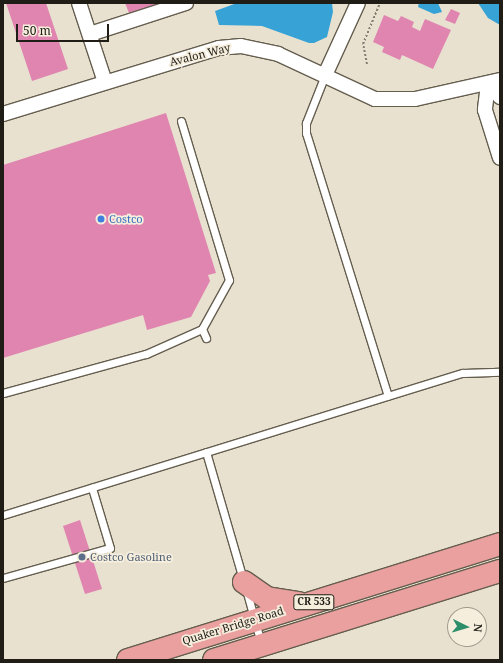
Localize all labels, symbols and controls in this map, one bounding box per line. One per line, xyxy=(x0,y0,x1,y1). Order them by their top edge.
scale bar xyxy=(18,16,111,42)
text: 50 m xyxy=(23,22,51,39)
street label: Avalon Way xyxy=(168,41,232,69)
place label: Costco xyxy=(109,212,143,226)
marker: Costco xyxy=(96,214,106,224)
place label: Costco Gasoline xyxy=(90,550,172,564)
marker: Costco Gasoline xyxy=(77,552,87,562)
road number: CR 533 xyxy=(293,594,335,610)
street label: Quaker Bridge Road xyxy=(181,604,285,648)
north arrow xyxy=(447,607,487,647)
text: N xyxy=(471,623,486,633)

